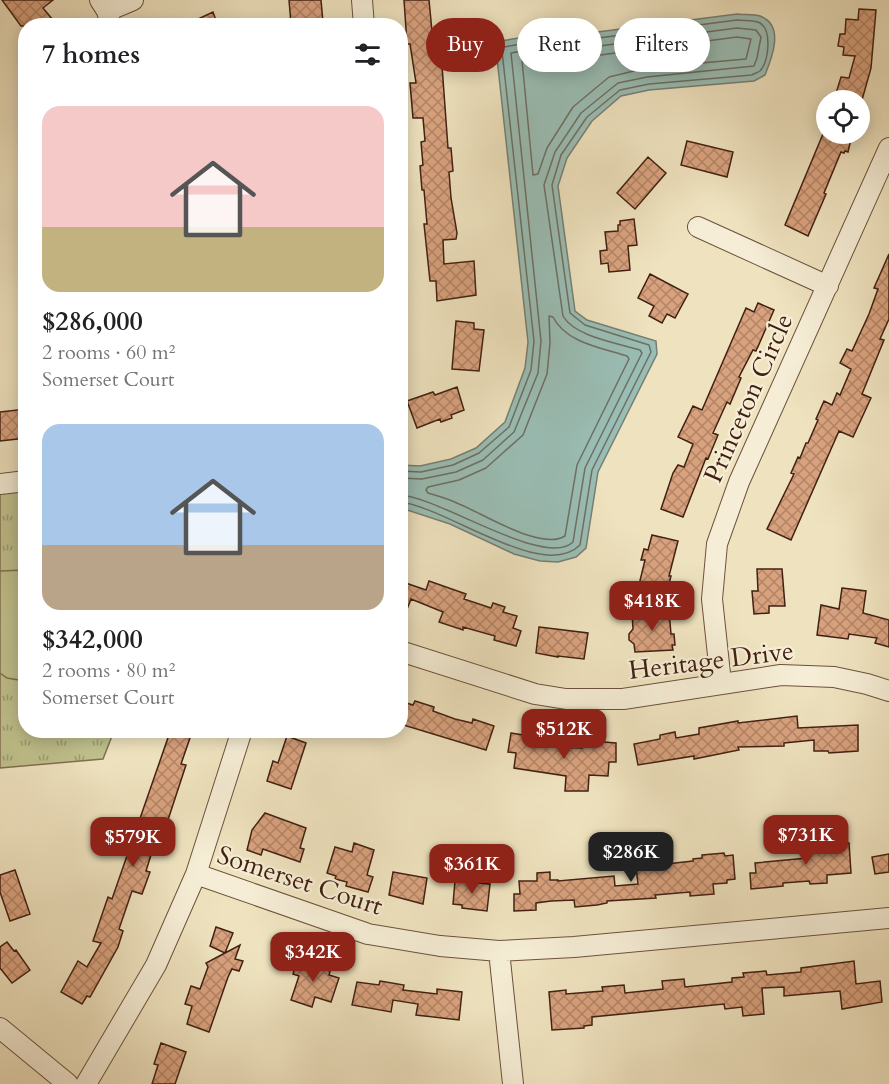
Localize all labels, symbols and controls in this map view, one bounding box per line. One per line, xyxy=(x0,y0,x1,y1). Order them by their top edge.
chip: Buy xyxy=(426,18,505,72)
chip: Rent xyxy=(517,18,602,72)
chip: Filters xyxy=(614,18,710,72)
text: 7 homes xyxy=(42,37,140,72)
icon: filters xyxy=(351,38,384,71)
map controls xyxy=(816,90,870,144)
button: locate xyxy=(816,90,870,144)
icon: home xyxy=(159,145,267,253)
text: $286,000 xyxy=(42,304,143,339)
street label: Princeton Circle xyxy=(696,308,801,488)
text: 2 rooms · 60 m² xyxy=(42,339,175,366)
text: Somerset Court xyxy=(42,366,174,393)
icon: home xyxy=(159,463,267,571)
pin: $418K xyxy=(610,581,694,632)
text: $418K xyxy=(623,587,681,614)
text: $342,000 xyxy=(42,622,143,657)
street label: Heritage Drive xyxy=(627,633,796,688)
text: 2 rooms · 80 m² xyxy=(42,657,175,684)
text: Somerset Court xyxy=(42,684,174,711)
pin: $512K xyxy=(522,709,606,760)
text: $512K xyxy=(535,715,593,742)
pin: $731K xyxy=(764,815,848,866)
pin: $579K xyxy=(91,817,175,868)
text: $731K xyxy=(777,821,835,848)
text: $579K xyxy=(104,823,162,850)
pin: $286K xyxy=(589,832,673,883)
street label: Somerset Court xyxy=(213,837,387,924)
text: $286K xyxy=(602,838,660,865)
pin: $361K xyxy=(430,844,514,895)
text: $361K xyxy=(443,850,501,877)
pin: $342K xyxy=(271,932,355,983)
text: $342K xyxy=(284,938,342,965)

